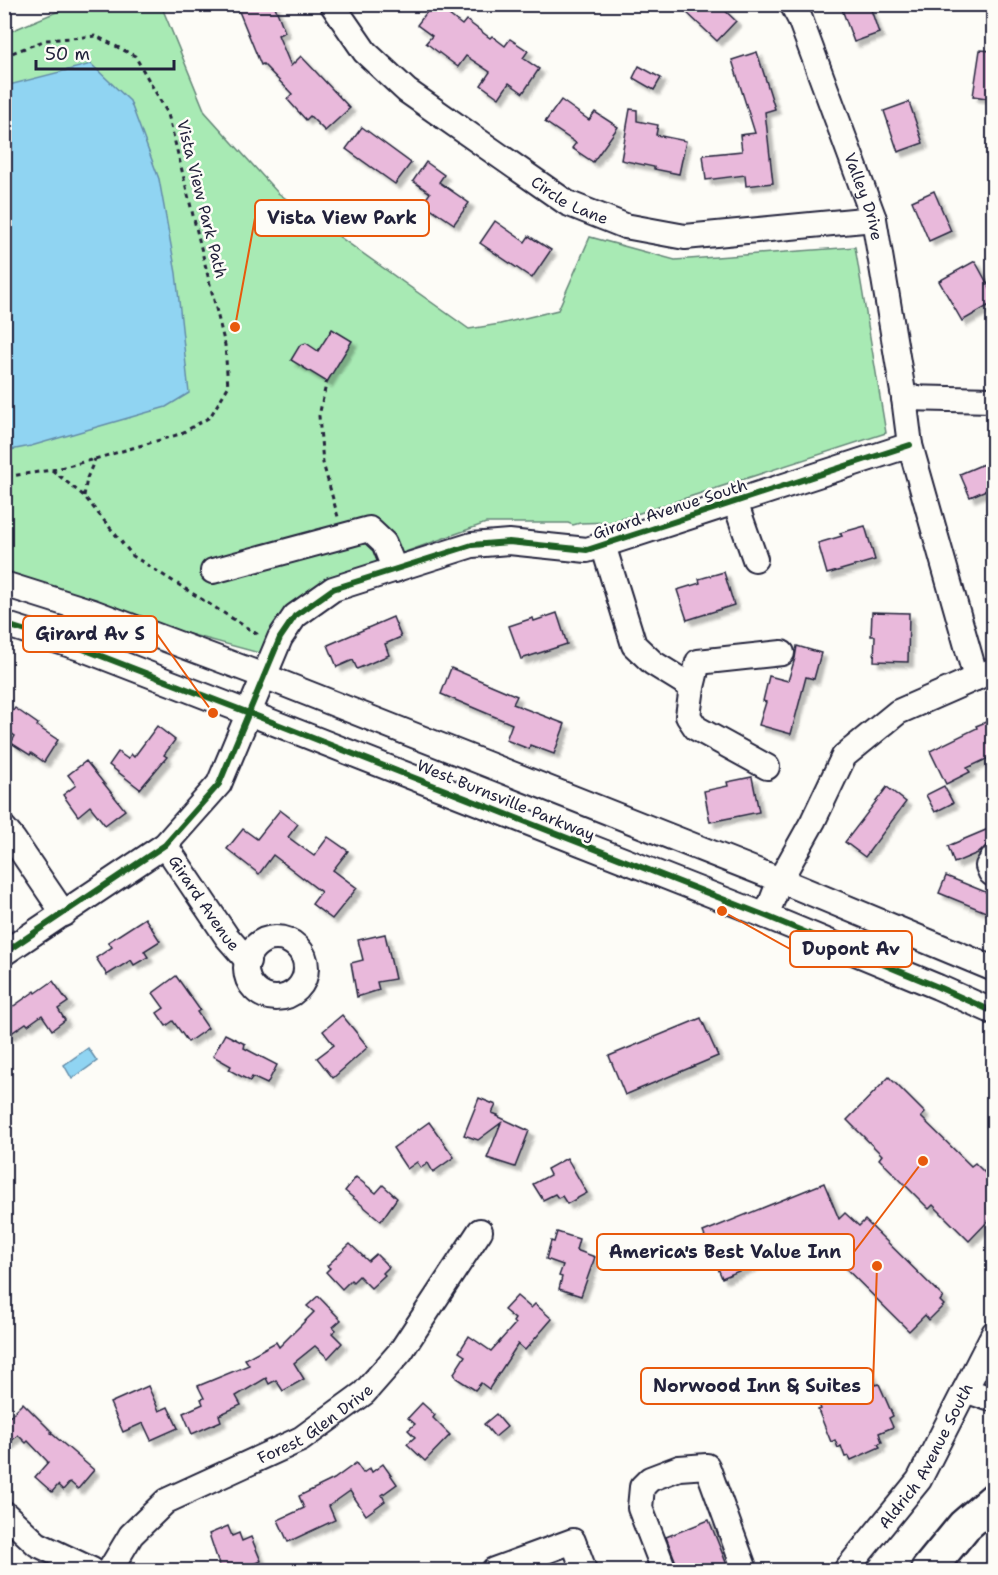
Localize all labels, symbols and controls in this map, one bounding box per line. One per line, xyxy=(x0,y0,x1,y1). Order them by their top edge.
scale bar xyxy=(36,33,174,71)
text: 50 m xyxy=(45,42,90,66)
street label: Vista View Park Path xyxy=(172,118,232,280)
street label: Valley Drive xyxy=(840,150,888,242)
street label: Circle Lane xyxy=(527,171,611,229)
callout: Vista View Park xyxy=(255,200,429,236)
text: Vista View Park xyxy=(267,206,417,230)
street label: Girard Avenue South xyxy=(590,474,750,544)
callout: Girard Av S xyxy=(23,616,157,652)
text: Girard Av S xyxy=(35,622,145,646)
street label: West Burnsville Parkway xyxy=(414,755,598,845)
street label: Girard Avenue xyxy=(164,851,245,955)
callout: Dupont Av xyxy=(790,931,912,967)
text: Dupont Av xyxy=(802,937,900,961)
callout: America's Best Value Inn xyxy=(597,1234,854,1270)
text: America's Best Value Inn xyxy=(609,1240,841,1264)
callout: Norwood Inn & Suites xyxy=(641,1368,873,1404)
text: Norwood Inn & Suites xyxy=(653,1374,861,1398)
street label: Aldrich Avenue South xyxy=(873,1379,977,1533)
street label: Forest Glen Drive xyxy=(254,1380,378,1468)

